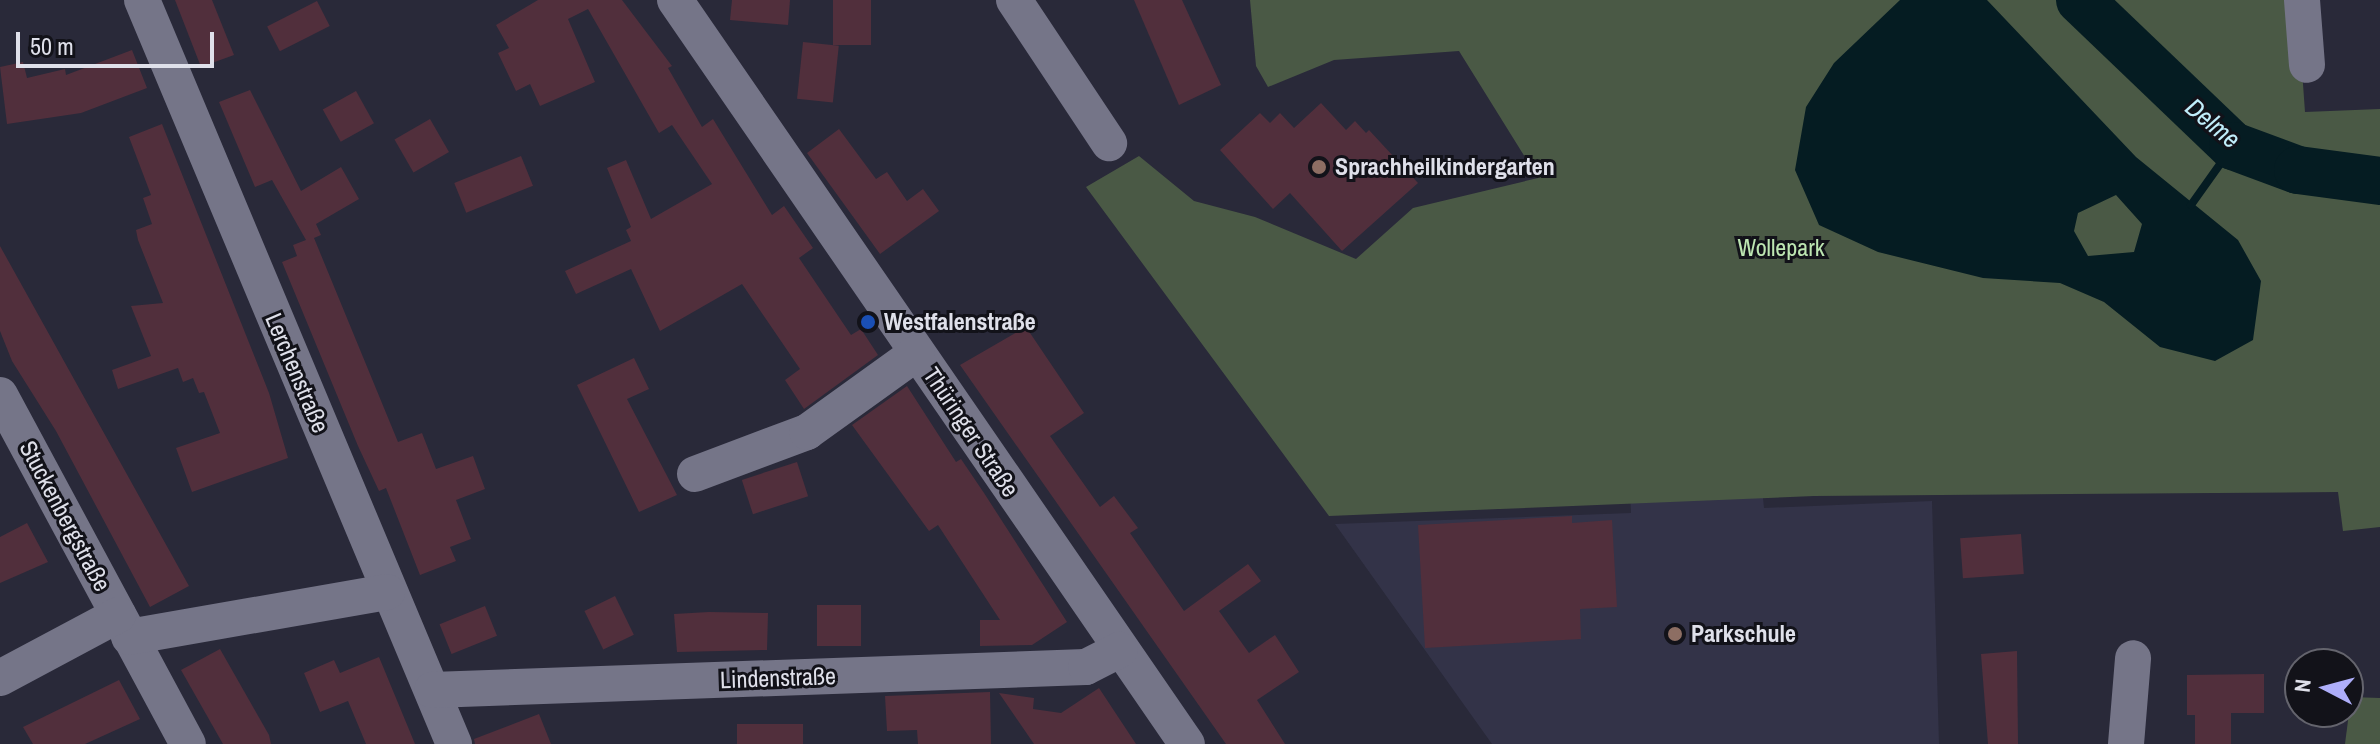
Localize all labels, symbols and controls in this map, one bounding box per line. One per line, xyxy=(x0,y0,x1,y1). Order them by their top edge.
scale bar xyxy=(20,16,218,66)
text: 50 m xyxy=(30,30,74,62)
water label: Delme xyxy=(2179,91,2247,155)
place label: Sprachheilkindergarten xyxy=(1335,153,1555,181)
marker: Sprachheilkindergarten xyxy=(1310,158,1328,176)
park label: Wollepark xyxy=(1737,234,1825,262)
place label: Westfalenstraße xyxy=(884,308,1036,336)
street label: Lerchenstraße xyxy=(259,309,335,437)
marker: Westfalenstraße xyxy=(859,313,877,331)
street label: Thüringer Straße xyxy=(917,362,1025,502)
street label: Stuckenbergstraße xyxy=(13,436,117,596)
place label: Parkschule xyxy=(1691,620,1796,648)
marker: Parkschule xyxy=(1666,625,1684,643)
north arrow xyxy=(2284,648,2364,728)
street label: Lindenstraße xyxy=(720,662,836,694)
text: N xyxy=(2287,678,2318,694)

